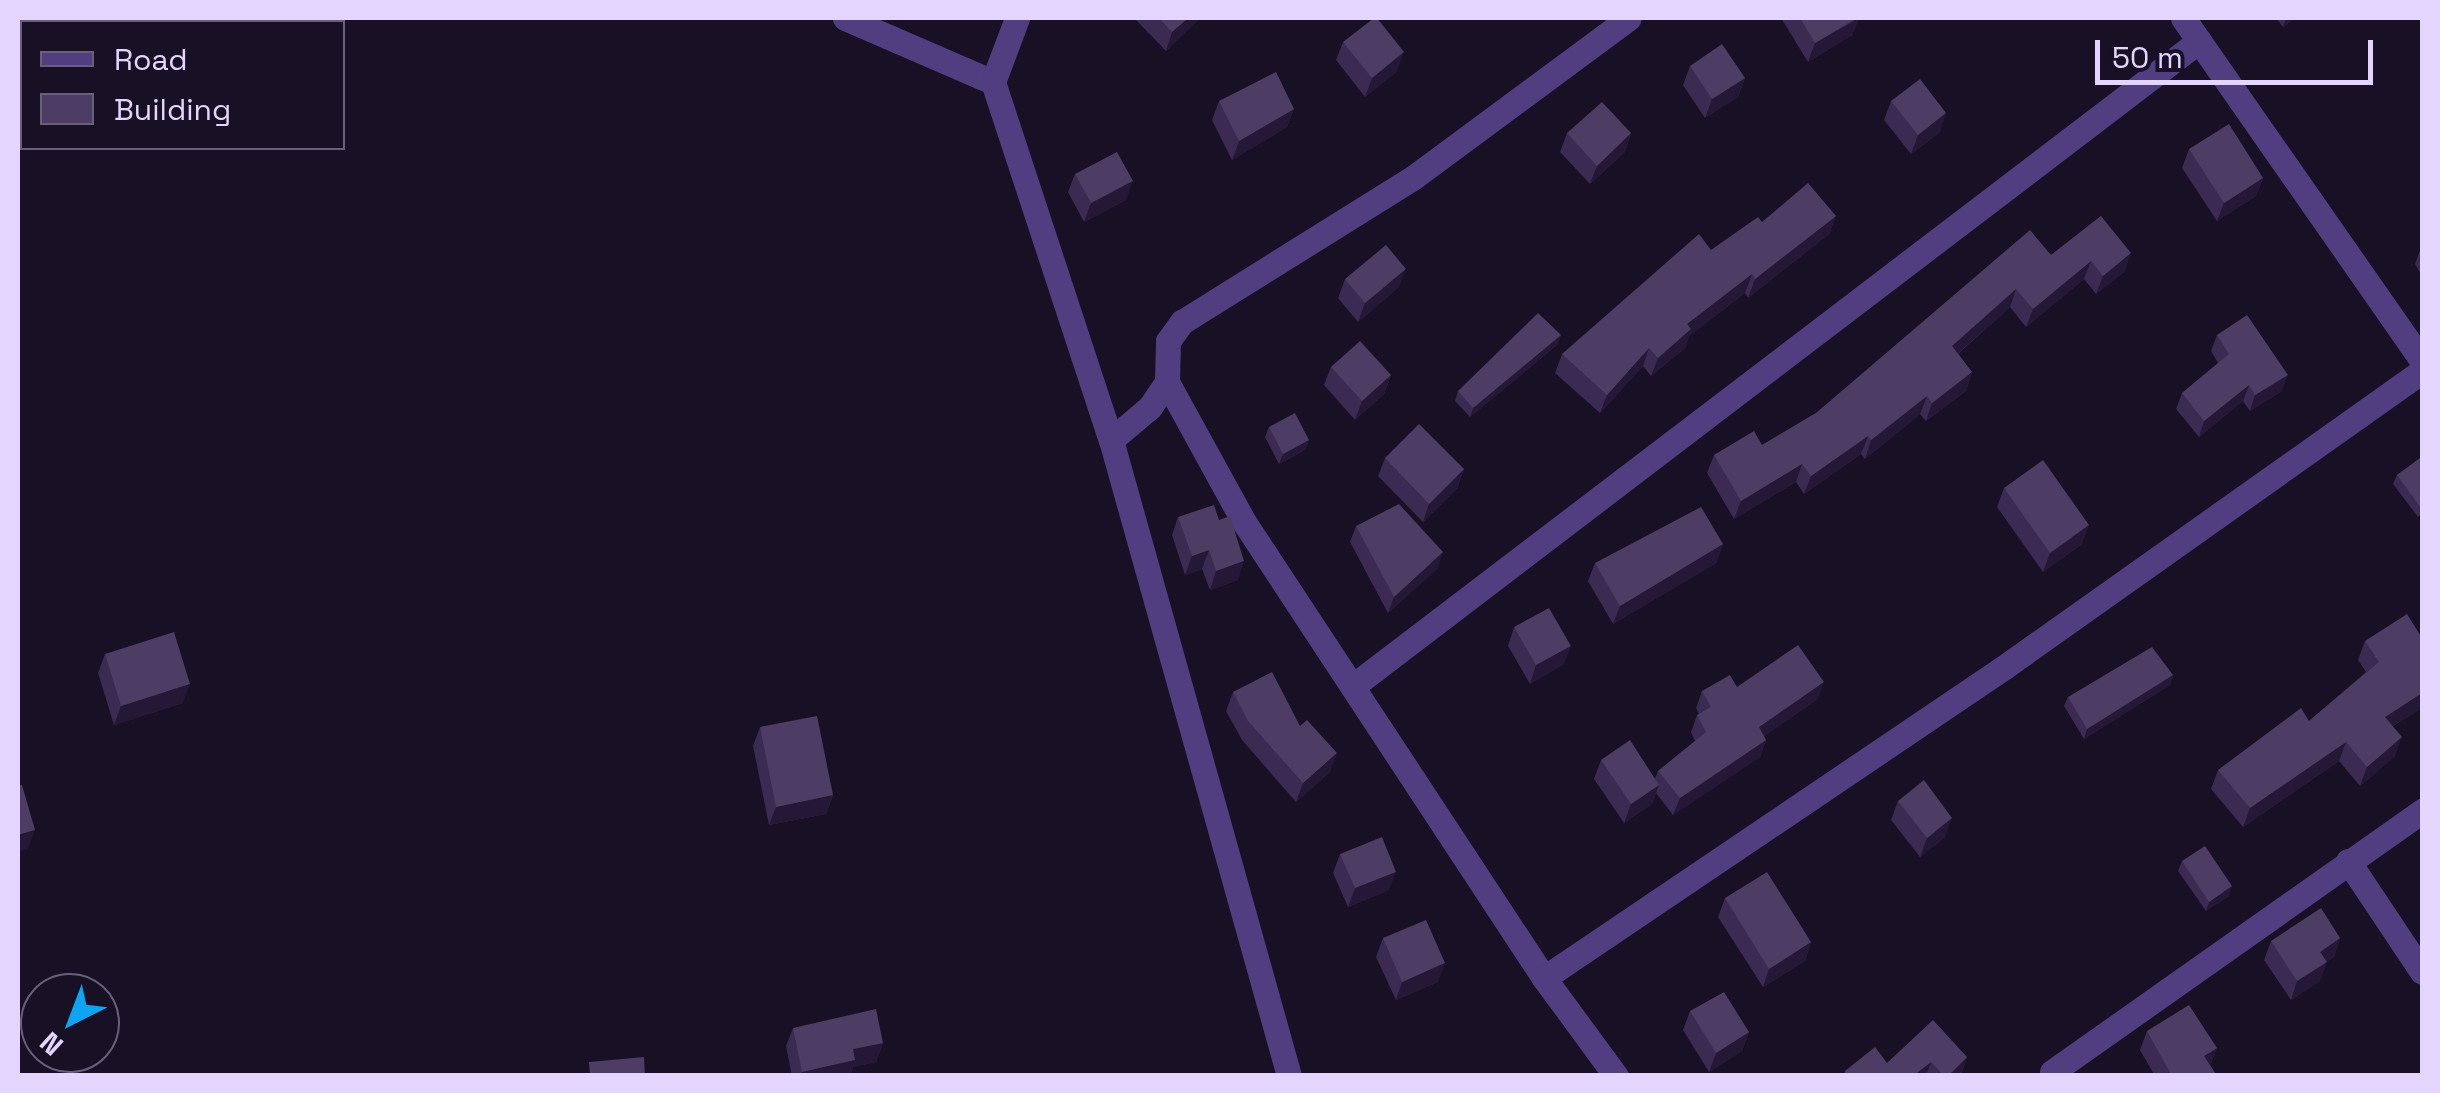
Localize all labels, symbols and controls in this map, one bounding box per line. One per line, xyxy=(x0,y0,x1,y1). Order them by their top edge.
legend xyxy=(20,20,345,150)
scale bar xyxy=(2100,20,2378,82)
text: 50 m xyxy=(2112,38,2183,77)
text: Road xyxy=(114,40,188,79)
text: Building xyxy=(114,90,231,129)
north arrow xyxy=(20,973,120,1073)
text: N xyxy=(32,1024,70,1063)

